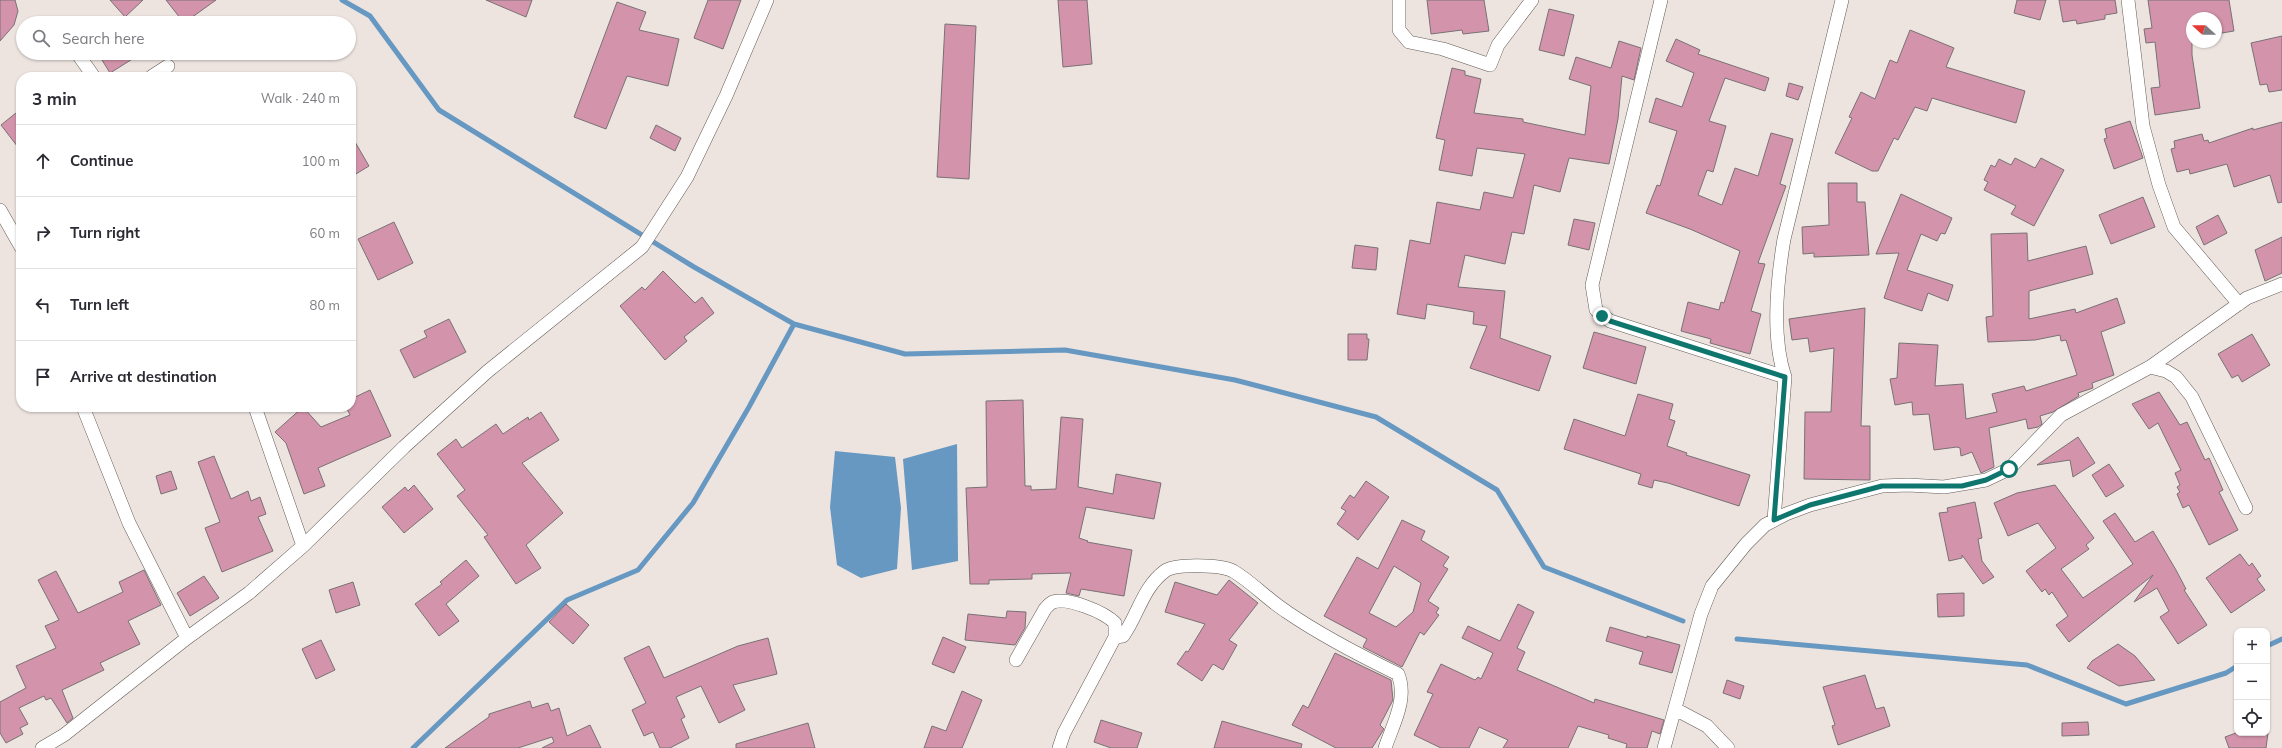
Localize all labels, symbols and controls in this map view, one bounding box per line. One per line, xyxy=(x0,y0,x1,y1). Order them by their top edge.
north arrow xyxy=(2186,12,2222,48)
search box xyxy=(16,16,356,60)
icon: search xyxy=(30,27,52,49)
text: Search here xyxy=(62,29,144,48)
text: 3 min xyxy=(32,88,77,109)
text: Walk · 240 m xyxy=(261,90,340,106)
icon: ahead xyxy=(32,150,54,172)
text: Continue xyxy=(70,151,133,170)
text: 100 m xyxy=(302,153,340,169)
icon: right xyxy=(32,222,54,244)
text: Turn right xyxy=(70,223,140,242)
text: 60 m xyxy=(310,225,340,241)
icon: left xyxy=(32,294,54,316)
text: Turn left xyxy=(70,295,129,314)
text: 80 m xyxy=(310,297,340,313)
route end xyxy=(1593,307,1611,325)
icon: arrive xyxy=(32,366,54,388)
text: Arrive at destination xyxy=(70,367,217,386)
route start xyxy=(2000,460,2018,478)
map controls xyxy=(2234,628,2270,736)
button: + xyxy=(2234,628,2270,664)
button: − xyxy=(2234,664,2270,700)
button: locate xyxy=(2234,700,2270,736)

